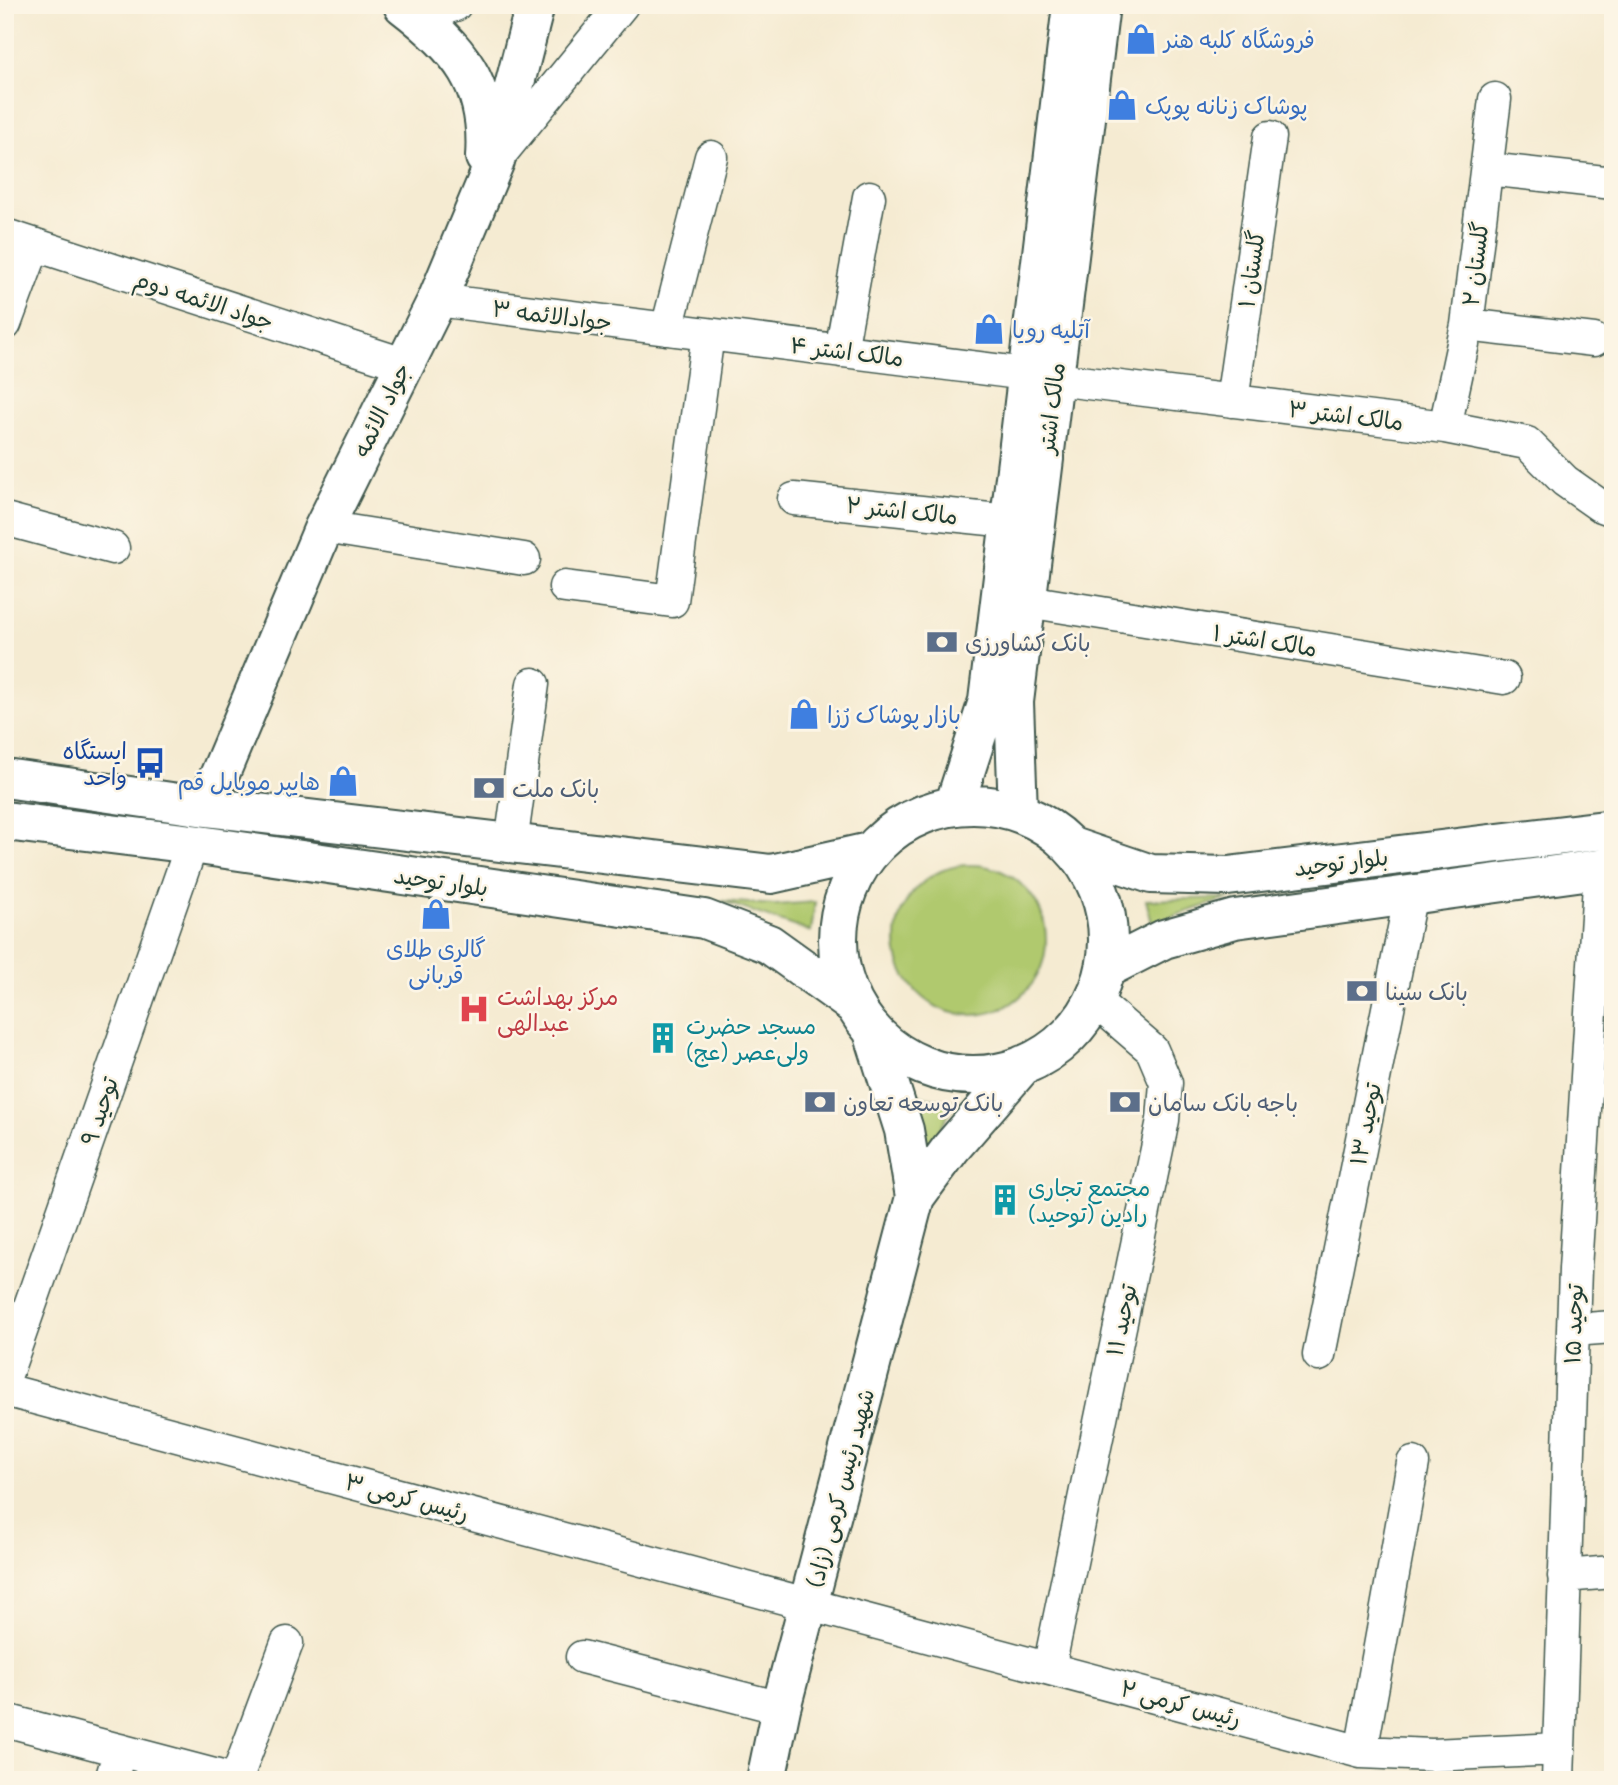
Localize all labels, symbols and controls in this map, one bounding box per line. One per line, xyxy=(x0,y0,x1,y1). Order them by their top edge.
shop icon: فروشگاه کلبه هنر xyxy=(1124,22,1158,56)
place label: فروشگاه کلبه هنر xyxy=(1162,24,1315,55)
shop icon: پوشاک زنانه پوپک xyxy=(1105,88,1139,122)
place label: پوشاک زنانه پوپک xyxy=(1145,90,1308,121)
street label: گلستان ۲ xyxy=(1454,220,1496,308)
street label: گلستان ۱ xyxy=(1230,228,1272,310)
street label: جواد الائمه دوم xyxy=(129,263,278,340)
street label: جوادالائمه ۳ xyxy=(490,292,614,338)
shop icon: آتلیه رویا xyxy=(972,312,1006,346)
place label: آتلیه رویا xyxy=(1012,314,1091,345)
street label: مالک اشتر ۴ xyxy=(788,329,906,373)
street label: جواد الائمه xyxy=(345,357,417,463)
street label: مالک اشتر xyxy=(1030,361,1072,457)
street label: مالک اشتر ۳ xyxy=(1287,393,1405,437)
street label: مالک اشتر ۲ xyxy=(844,489,960,531)
street label: مالک اشتر ۱ xyxy=(1211,616,1319,664)
bank icon: بانک کشاورزی xyxy=(925,625,959,659)
place label: بانک کشاورزی xyxy=(965,627,1091,658)
shop icon: بازار پوشاک رُزا xyxy=(787,697,821,731)
place label: بازار پوشاک رُزا xyxy=(827,699,961,730)
place label: ایستگاه واحد xyxy=(62,735,127,792)
bus stop icon: ایستگاه واحد xyxy=(133,746,167,780)
shop icon: هایپر موبایل قم xyxy=(326,764,360,798)
place label: هایپر موبایل قم xyxy=(177,766,320,800)
bank icon: بانک ملت xyxy=(472,771,506,805)
place label: بانک ملت xyxy=(512,773,600,804)
street label: بلوار توحید xyxy=(1292,841,1390,883)
street label: بلوار توحید xyxy=(392,859,490,903)
shop icon: گالری طلای قربانی xyxy=(419,897,453,931)
place label: گالری طلای قربانی xyxy=(386,933,486,990)
bank icon: بانک سینا xyxy=(1345,974,1379,1008)
place label: بانک سینا xyxy=(1385,976,1468,1007)
place label: مرکز بهداشت عبدالهی xyxy=(497,981,618,1038)
hospital icon: مرکز بهداشت عبدالهی xyxy=(457,992,491,1026)
place label: مسجد حضرت ولی‌عصر (عج) xyxy=(686,1010,816,1068)
building icon: مسجد حضرت ولی‌عصر (عج) xyxy=(646,1021,680,1055)
street label: توحید ۹ xyxy=(73,1072,125,1149)
street label: توحید ۱۳ xyxy=(1342,1080,1388,1168)
bank icon: بانک توسعه تعاون xyxy=(803,1085,837,1119)
bank icon: باجه بانک سامان xyxy=(1108,1085,1142,1119)
place label: بانک توسعه تعاون xyxy=(843,1087,1003,1118)
place label: باجه بانک سامان xyxy=(1148,1087,1298,1118)
place label: مجتمع تجاری رادین (توحید) xyxy=(1028,1172,1150,1229)
building icon: مجتمع تجاری رادین (توحید) xyxy=(988,1183,1022,1217)
street label: توحید ۱۱ xyxy=(1098,1281,1144,1359)
street label: توحید ۱۵ xyxy=(1556,1283,1590,1365)
street label: شهید رئیس کرمی (زاد) xyxy=(799,1385,881,1591)
street label: رئیس کرمی ۳ xyxy=(342,1466,472,1528)
street label: رئیس کرمی ۲ xyxy=(1117,1672,1245,1734)

